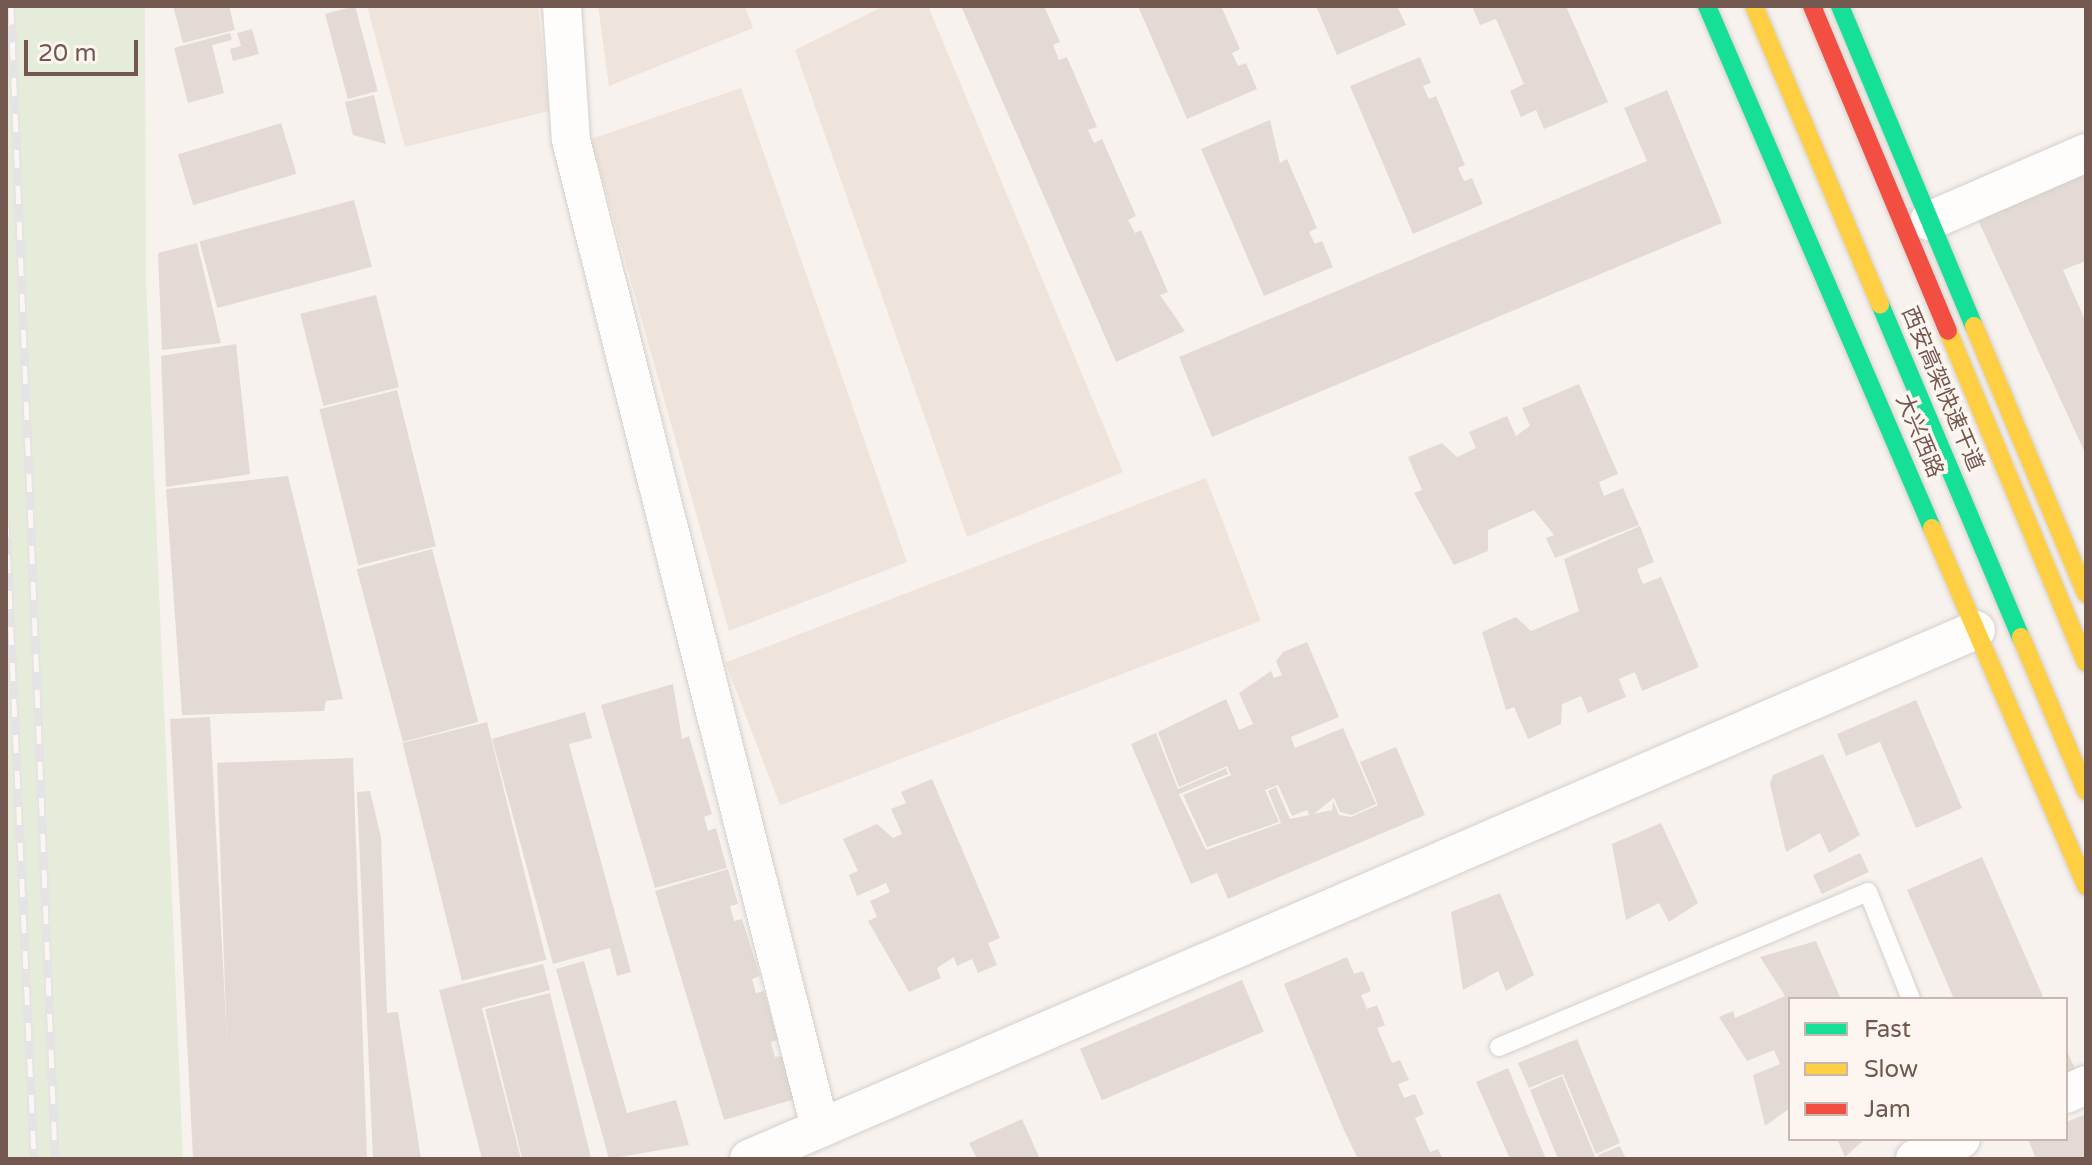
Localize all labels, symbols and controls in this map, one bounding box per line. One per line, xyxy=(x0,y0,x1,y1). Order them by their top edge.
scale bar xyxy=(28,24,142,74)
text: 20 m xyxy=(38,39,96,68)
street label: 西安高架快速干道 xyxy=(1895,303,1989,475)
street label: 大兴西路 xyxy=(1890,390,1948,482)
legend xyxy=(1788,997,2068,1141)
text: Fast xyxy=(1864,1015,1911,1044)
text: Slow xyxy=(1864,1055,1918,1084)
text: Jam xyxy=(1864,1095,1911,1124)

